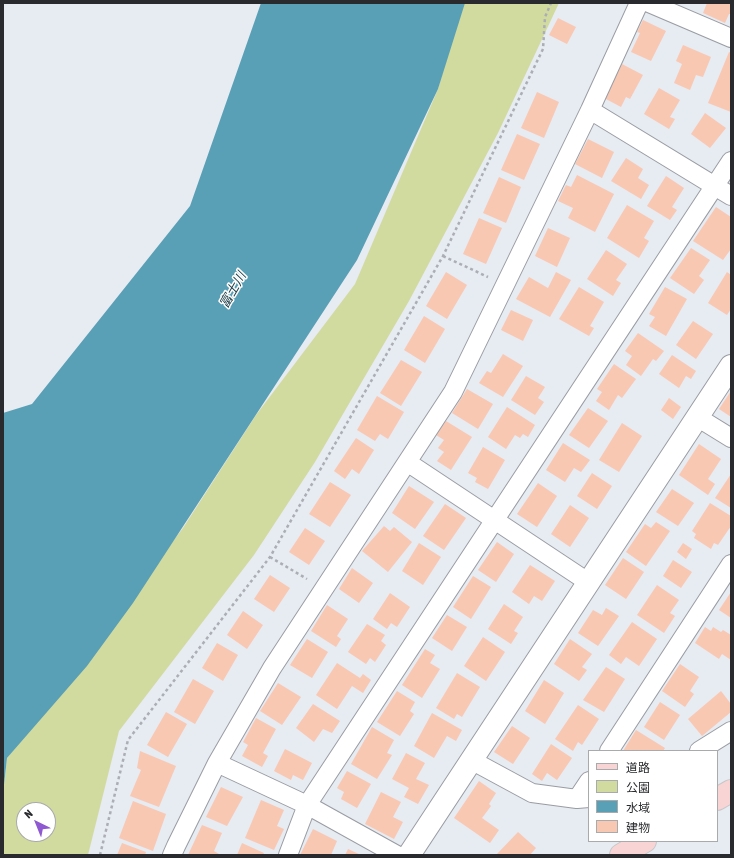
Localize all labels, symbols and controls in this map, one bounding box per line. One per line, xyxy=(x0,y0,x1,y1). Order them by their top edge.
water label: 富士川 xyxy=(216,269,250,311)
legend xyxy=(588,750,718,842)
text: 道路 xyxy=(626,761,650,775)
text: 公園 xyxy=(626,781,650,795)
text: 水域 xyxy=(626,801,650,815)
north arrow xyxy=(16,802,56,842)
text: N xyxy=(22,807,35,821)
text: 建物 xyxy=(626,821,650,835)

